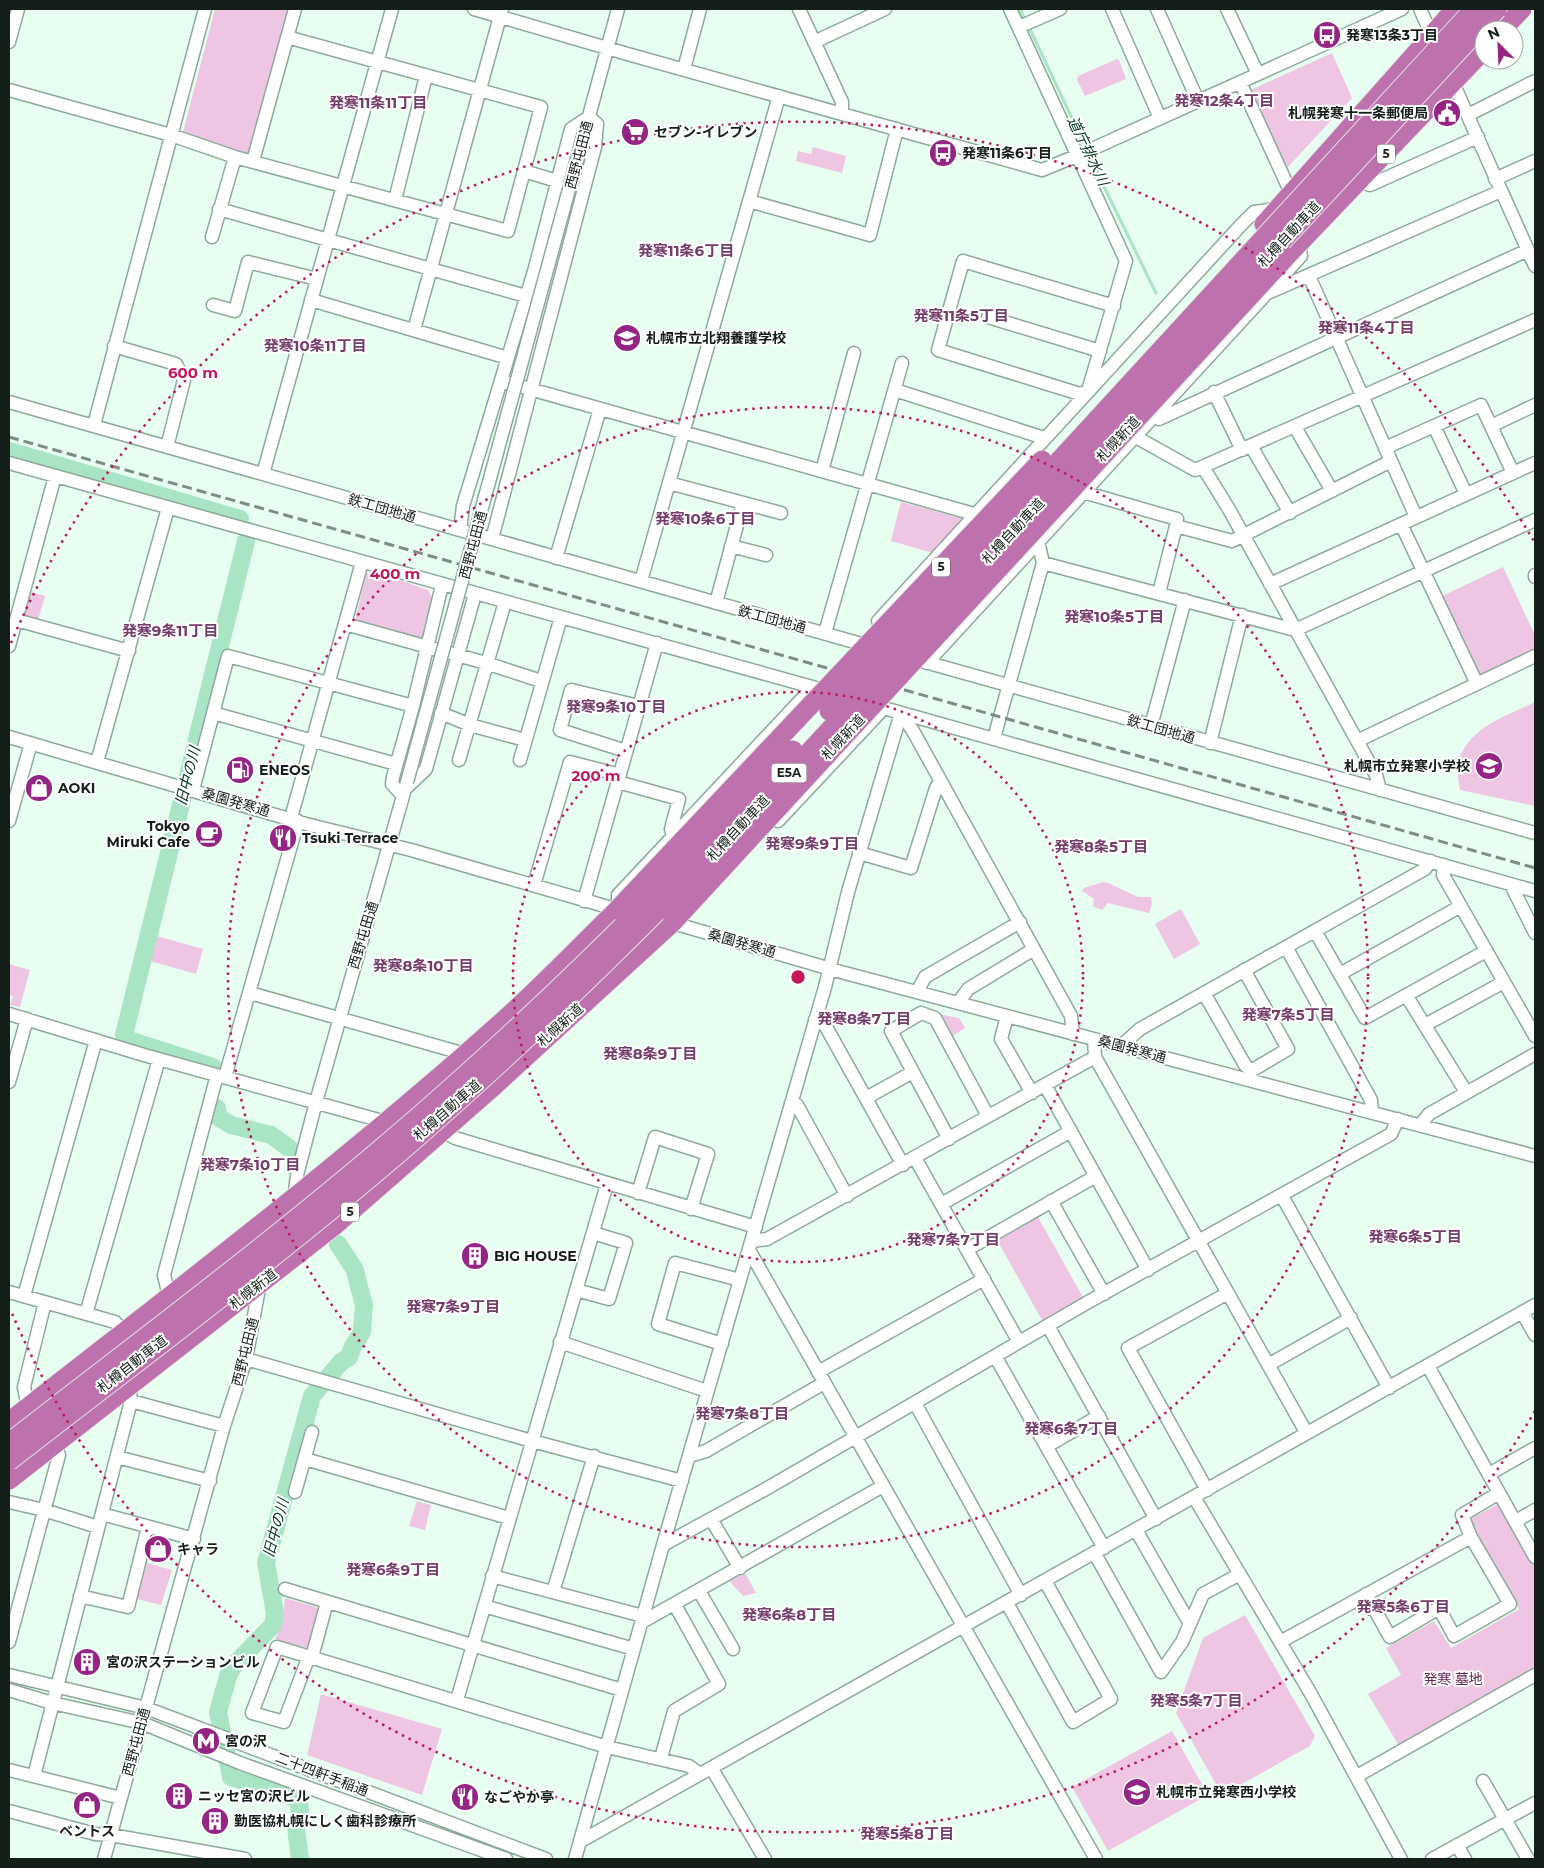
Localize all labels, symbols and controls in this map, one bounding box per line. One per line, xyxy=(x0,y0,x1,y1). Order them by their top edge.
bus stop icon: 発寒13条3丁目 xyxy=(1312,20,1342,50)
north arrow xyxy=(1474,20,1524,70)
text: N xyxy=(1485,23,1503,44)
place label: 発寒13条3丁目 xyxy=(1346,26,1438,44)
district label: 発寒12条4丁目 xyxy=(1174,91,1274,110)
district label: 発寒11条11丁目 xyxy=(329,93,427,112)
public building icon: 札幌発寒十一条郵便局 xyxy=(1432,98,1462,128)
place label: 札幌発寒十一条郵便局 xyxy=(1288,104,1428,122)
water label: 道庁排水川 xyxy=(1063,113,1114,190)
supermarket icon: セブン-イレブン xyxy=(620,117,650,147)
street label: 西野屯田通 xyxy=(561,119,597,191)
place label: セブン-イレブン xyxy=(654,123,757,141)
bus stop icon: 発寒11条6丁目 xyxy=(928,138,958,168)
place label: 発寒11条6丁目 xyxy=(962,144,1052,162)
road number: 5 xyxy=(1377,144,1395,164)
street label: 札樽自動車道 xyxy=(1254,197,1324,271)
district label: 発寒11条6丁目 xyxy=(638,241,734,260)
district label: 発寒11条5丁目 xyxy=(913,306,1009,325)
district label: 発寒11条4丁目 xyxy=(1317,318,1415,337)
school or university icon: 札幌市立北翔養護学校 xyxy=(612,323,642,353)
place label: 札幌市立北翔養護学校 xyxy=(646,329,786,347)
district label: 発寒10条11丁目 xyxy=(264,336,366,355)
text: 600 m xyxy=(168,363,218,382)
street label: 札幌新道 xyxy=(1092,412,1144,466)
street label: 鉄工団地通 xyxy=(346,490,418,526)
street label: 札樽自動車道 xyxy=(978,494,1048,568)
street label: 西野屯田通 xyxy=(455,509,491,581)
district label: 発寒10条6丁目 xyxy=(655,509,755,528)
road number: 5 xyxy=(932,558,950,576)
text: 400 m xyxy=(370,564,420,583)
street label: 鉄工団地通 xyxy=(736,601,808,637)
district label: 発寒10条5丁目 xyxy=(1064,607,1164,626)
district label: 発寒9条11丁目 xyxy=(122,621,218,640)
district label: 発寒9条10丁目 xyxy=(566,697,666,716)
street label: 札幌新道 xyxy=(817,710,869,764)
street label: 鉄工団地通 xyxy=(1125,711,1197,747)
water label: 旧中の川 xyxy=(171,743,204,807)
school or university icon: 札幌市立発寒小学校 xyxy=(1474,751,1504,781)
fuel station icon: ENEOS xyxy=(225,755,255,785)
place label: 札幌市立発寒小学校 xyxy=(1344,757,1470,775)
place label: ENEOS xyxy=(259,761,310,779)
road number: E5A xyxy=(772,764,806,782)
text: 200 m xyxy=(571,766,621,785)
shop icon: AOKI xyxy=(24,773,54,803)
place label: AOKI xyxy=(57,779,95,797)
street label: 桑園発寒通 xyxy=(200,784,272,820)
street label: 札樽自動車道 xyxy=(703,791,773,865)
place label: Tokyo Miruki Cafe xyxy=(107,817,190,851)
cafe icon: Tokyo Miruki Cafe xyxy=(194,819,224,849)
restaurant icon: Tsuki Terrace xyxy=(268,823,298,853)
place label: Tsuki Terrace xyxy=(302,829,399,847)
district label: 発寒9条9丁目 xyxy=(765,834,859,853)
district label: 発寒8条5丁目 xyxy=(1054,837,1148,856)
street label: 西野屯田通 xyxy=(344,899,382,971)
street label: 桑園発寒通 xyxy=(706,925,778,961)
district label: 発寒8条10丁目 xyxy=(373,956,473,975)
centre of rings xyxy=(789,968,807,986)
street label: 札幌新道 xyxy=(533,1000,587,1050)
district label: 発寒7条5丁目 xyxy=(1241,1005,1335,1024)
district label: 発寒8条7丁目 xyxy=(817,1009,911,1028)
street label: 桑園発寒通 xyxy=(1096,1031,1168,1067)
district label: 発寒8条9丁目 xyxy=(603,1044,697,1063)
street label: 札樽自動車道 xyxy=(409,1076,485,1144)
district label: 発寒7条10丁目 xyxy=(200,1155,300,1174)
road number: 5 xyxy=(341,1202,359,1222)
district label: 発寒6条5丁目 xyxy=(1368,1227,1462,1246)
district label: 発寒7条7丁目 xyxy=(906,1230,1000,1249)
building icon: BIG HOUSE xyxy=(460,1241,490,1271)
place label: BIG HOUSE xyxy=(494,1247,577,1265)
street label: 札幌新道 xyxy=(225,1265,281,1313)
district label: 発寒7条9丁目 xyxy=(406,1297,500,1316)
street label: 西野屯田通 xyxy=(228,1316,262,1388)
street label: 札樽自動車道 xyxy=(93,1331,171,1397)
district label: 発寒7条8丁目 xyxy=(695,1404,789,1423)
district label: 発寒6条7丁目 xyxy=(1024,1419,1118,1438)
water label: 旧中の川 xyxy=(259,1495,293,1559)
shop icon: キャラ xyxy=(143,1534,173,1564)
place label: キャラ xyxy=(177,1540,219,1558)
district label: 発寒6条9丁目 xyxy=(346,1560,440,1579)
district label: 発寒5条6丁目 xyxy=(1356,1597,1450,1616)
district label: 発寒6条8丁目 xyxy=(742,1605,836,1624)
building icon: 宮の沢ステーションビル xyxy=(72,1647,102,1677)
place label: 宮の沢ステーションビル xyxy=(106,1653,260,1671)
park label: 発寒 墓地 xyxy=(1423,1670,1483,1688)
district label: 発寒5条7丁目 xyxy=(1149,1691,1243,1710)
street label: 西野屯田通 xyxy=(118,1706,154,1778)
metro station icon: 宮の沢 xyxy=(191,1726,221,1756)
place label: 宮の沢 xyxy=(225,1732,267,1750)
street label: 二十四軒手稲通 xyxy=(273,1748,371,1800)
school or university icon: 札幌市立発寒西小学校 xyxy=(1122,1777,1152,1807)
building icon: ニッセ宮の沢ビル xyxy=(164,1781,194,1811)
restaurant icon: なごやか亭 xyxy=(450,1782,480,1812)
place label: 札幌市立発寒西小学校 xyxy=(1156,1783,1296,1801)
place label: ニッセ宮の沢ビル xyxy=(198,1787,310,1805)
place label: なごやか亭 xyxy=(484,1788,554,1806)
shop icon: ベントス xyxy=(72,1790,102,1820)
building icon: 勤医協札幌にしく歯科診療所 xyxy=(200,1806,230,1836)
place label: 勤医協札幌にしく歯科診療所 xyxy=(234,1812,416,1830)
place label: ベントス xyxy=(59,1822,115,1840)
district label: 発寒5条8丁目 xyxy=(860,1824,954,1843)

